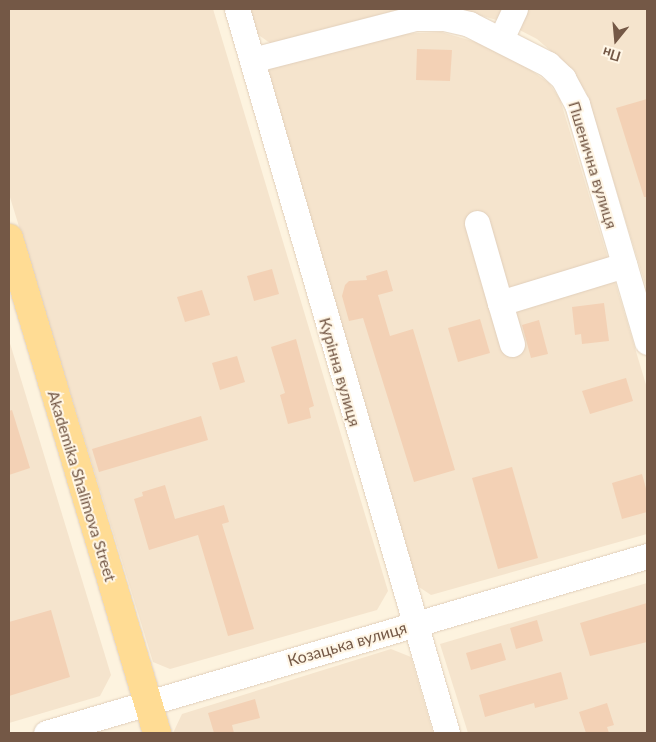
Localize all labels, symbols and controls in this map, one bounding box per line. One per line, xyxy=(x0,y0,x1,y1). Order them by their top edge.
north arrow xyxy=(591,15,641,65)
text: Пн xyxy=(600,44,623,66)
street label: Пшенична вулиця xyxy=(565,99,621,231)
street label: Курінна вулиця xyxy=(315,315,365,429)
street label: Akademika Shalimova Street xyxy=(44,388,120,584)
street label: Козацька вулиця xyxy=(285,618,409,670)

